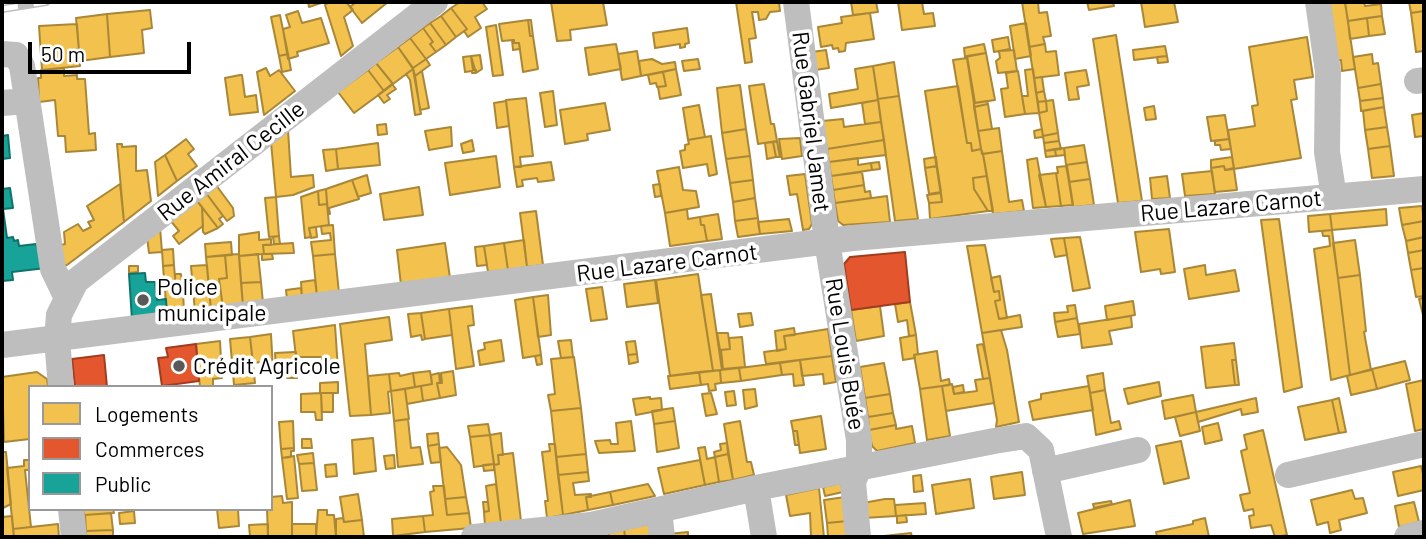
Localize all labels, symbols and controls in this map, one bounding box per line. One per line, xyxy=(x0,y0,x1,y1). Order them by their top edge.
scale bar xyxy=(32,28,194,72)
street label: Rue Gabriel Jamet xyxy=(786,30,836,214)
text: 50 m xyxy=(41,41,85,66)
street label: Rue Amiral Cecille xyxy=(152,95,310,227)
street label: Rue Lazare Carnot xyxy=(1139,184,1323,228)
street label: Rue Lazare Carnot xyxy=(575,238,759,288)
place label: Police municipale xyxy=(157,273,266,327)
street label: Rue Louis Buée xyxy=(819,276,871,432)
marker: Police municipale xyxy=(135,292,151,308)
place label: Crédit Agricole xyxy=(193,352,341,380)
marker: Crédit Agricole xyxy=(171,358,187,374)
legend xyxy=(28,385,273,511)
text: Logements xyxy=(95,401,198,426)
text: Commerces xyxy=(95,436,204,461)
text: Public xyxy=(95,471,151,496)

